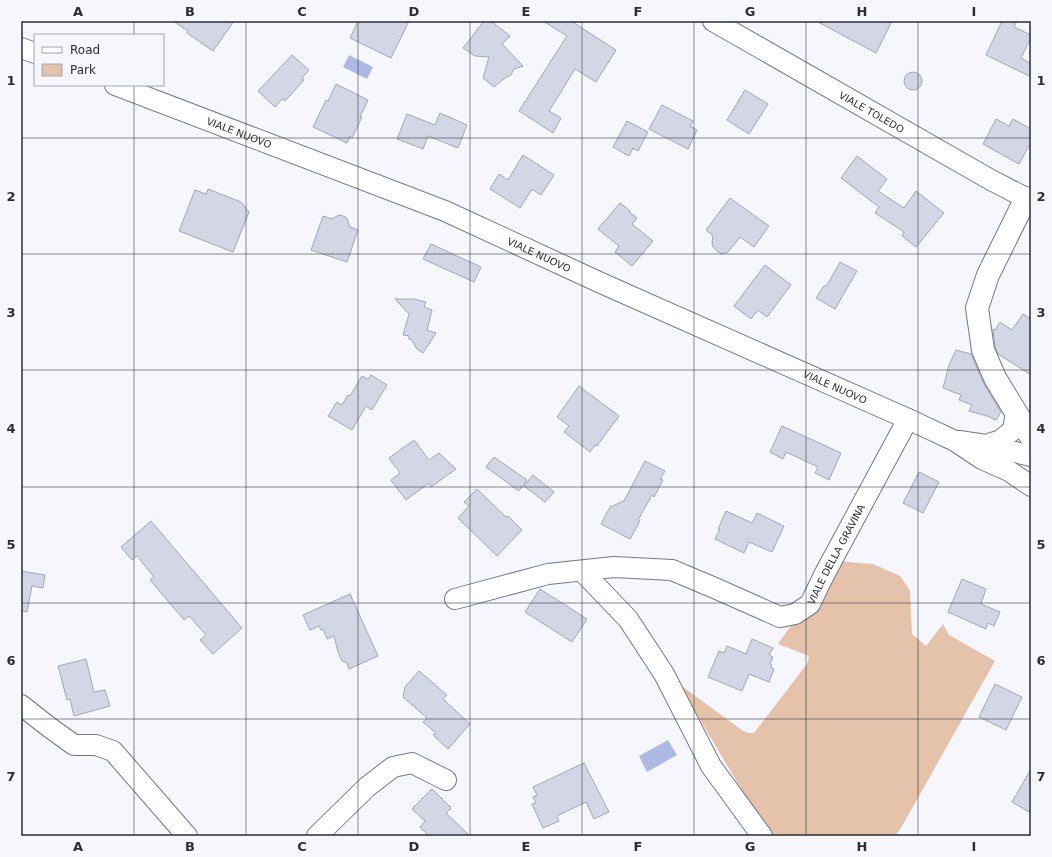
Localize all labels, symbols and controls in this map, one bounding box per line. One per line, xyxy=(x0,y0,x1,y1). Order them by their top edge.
text: A xyxy=(73,4,83,19)
text: B xyxy=(185,4,195,19)
text: C xyxy=(297,4,307,19)
text: D xyxy=(409,4,420,19)
text: E xyxy=(522,4,530,19)
text: F xyxy=(634,4,642,19)
text: G xyxy=(745,4,755,19)
text: H xyxy=(857,4,867,19)
text: I xyxy=(972,4,976,19)
legend xyxy=(34,34,164,86)
text: Road xyxy=(70,43,100,57)
text: Park xyxy=(70,63,96,77)
text: 1 xyxy=(6,73,16,88)
text: 1 xyxy=(1036,73,1046,88)
street label: VIALE TOLEDO xyxy=(837,89,906,135)
street label: VIALE NUOVO xyxy=(205,116,273,150)
text: 2 xyxy=(6,189,16,204)
text: 2 xyxy=(1036,189,1046,204)
street label: VIALE NUOVO xyxy=(505,236,573,274)
text: 3 xyxy=(6,305,16,320)
text: 3 xyxy=(1036,305,1046,320)
street label: VIALE NUOVO xyxy=(801,368,869,406)
text: 4 xyxy=(6,421,16,436)
text: 4 xyxy=(1036,421,1046,436)
street label: VIALE DELLA GRAVINA xyxy=(806,502,867,606)
text: 5 xyxy=(6,537,16,552)
text: 5 xyxy=(1036,537,1046,552)
text: 6 xyxy=(6,653,16,668)
text: 6 xyxy=(1036,653,1046,668)
text: 7 xyxy=(6,769,16,784)
text: 7 xyxy=(1036,769,1046,784)
text: A xyxy=(73,839,83,854)
text: B xyxy=(185,839,195,854)
text: C xyxy=(297,839,307,854)
text: D xyxy=(409,839,420,854)
text: E xyxy=(522,839,530,854)
text: F xyxy=(634,839,642,854)
text: G xyxy=(745,839,755,854)
text: H xyxy=(857,839,867,854)
text: I xyxy=(972,839,976,854)

